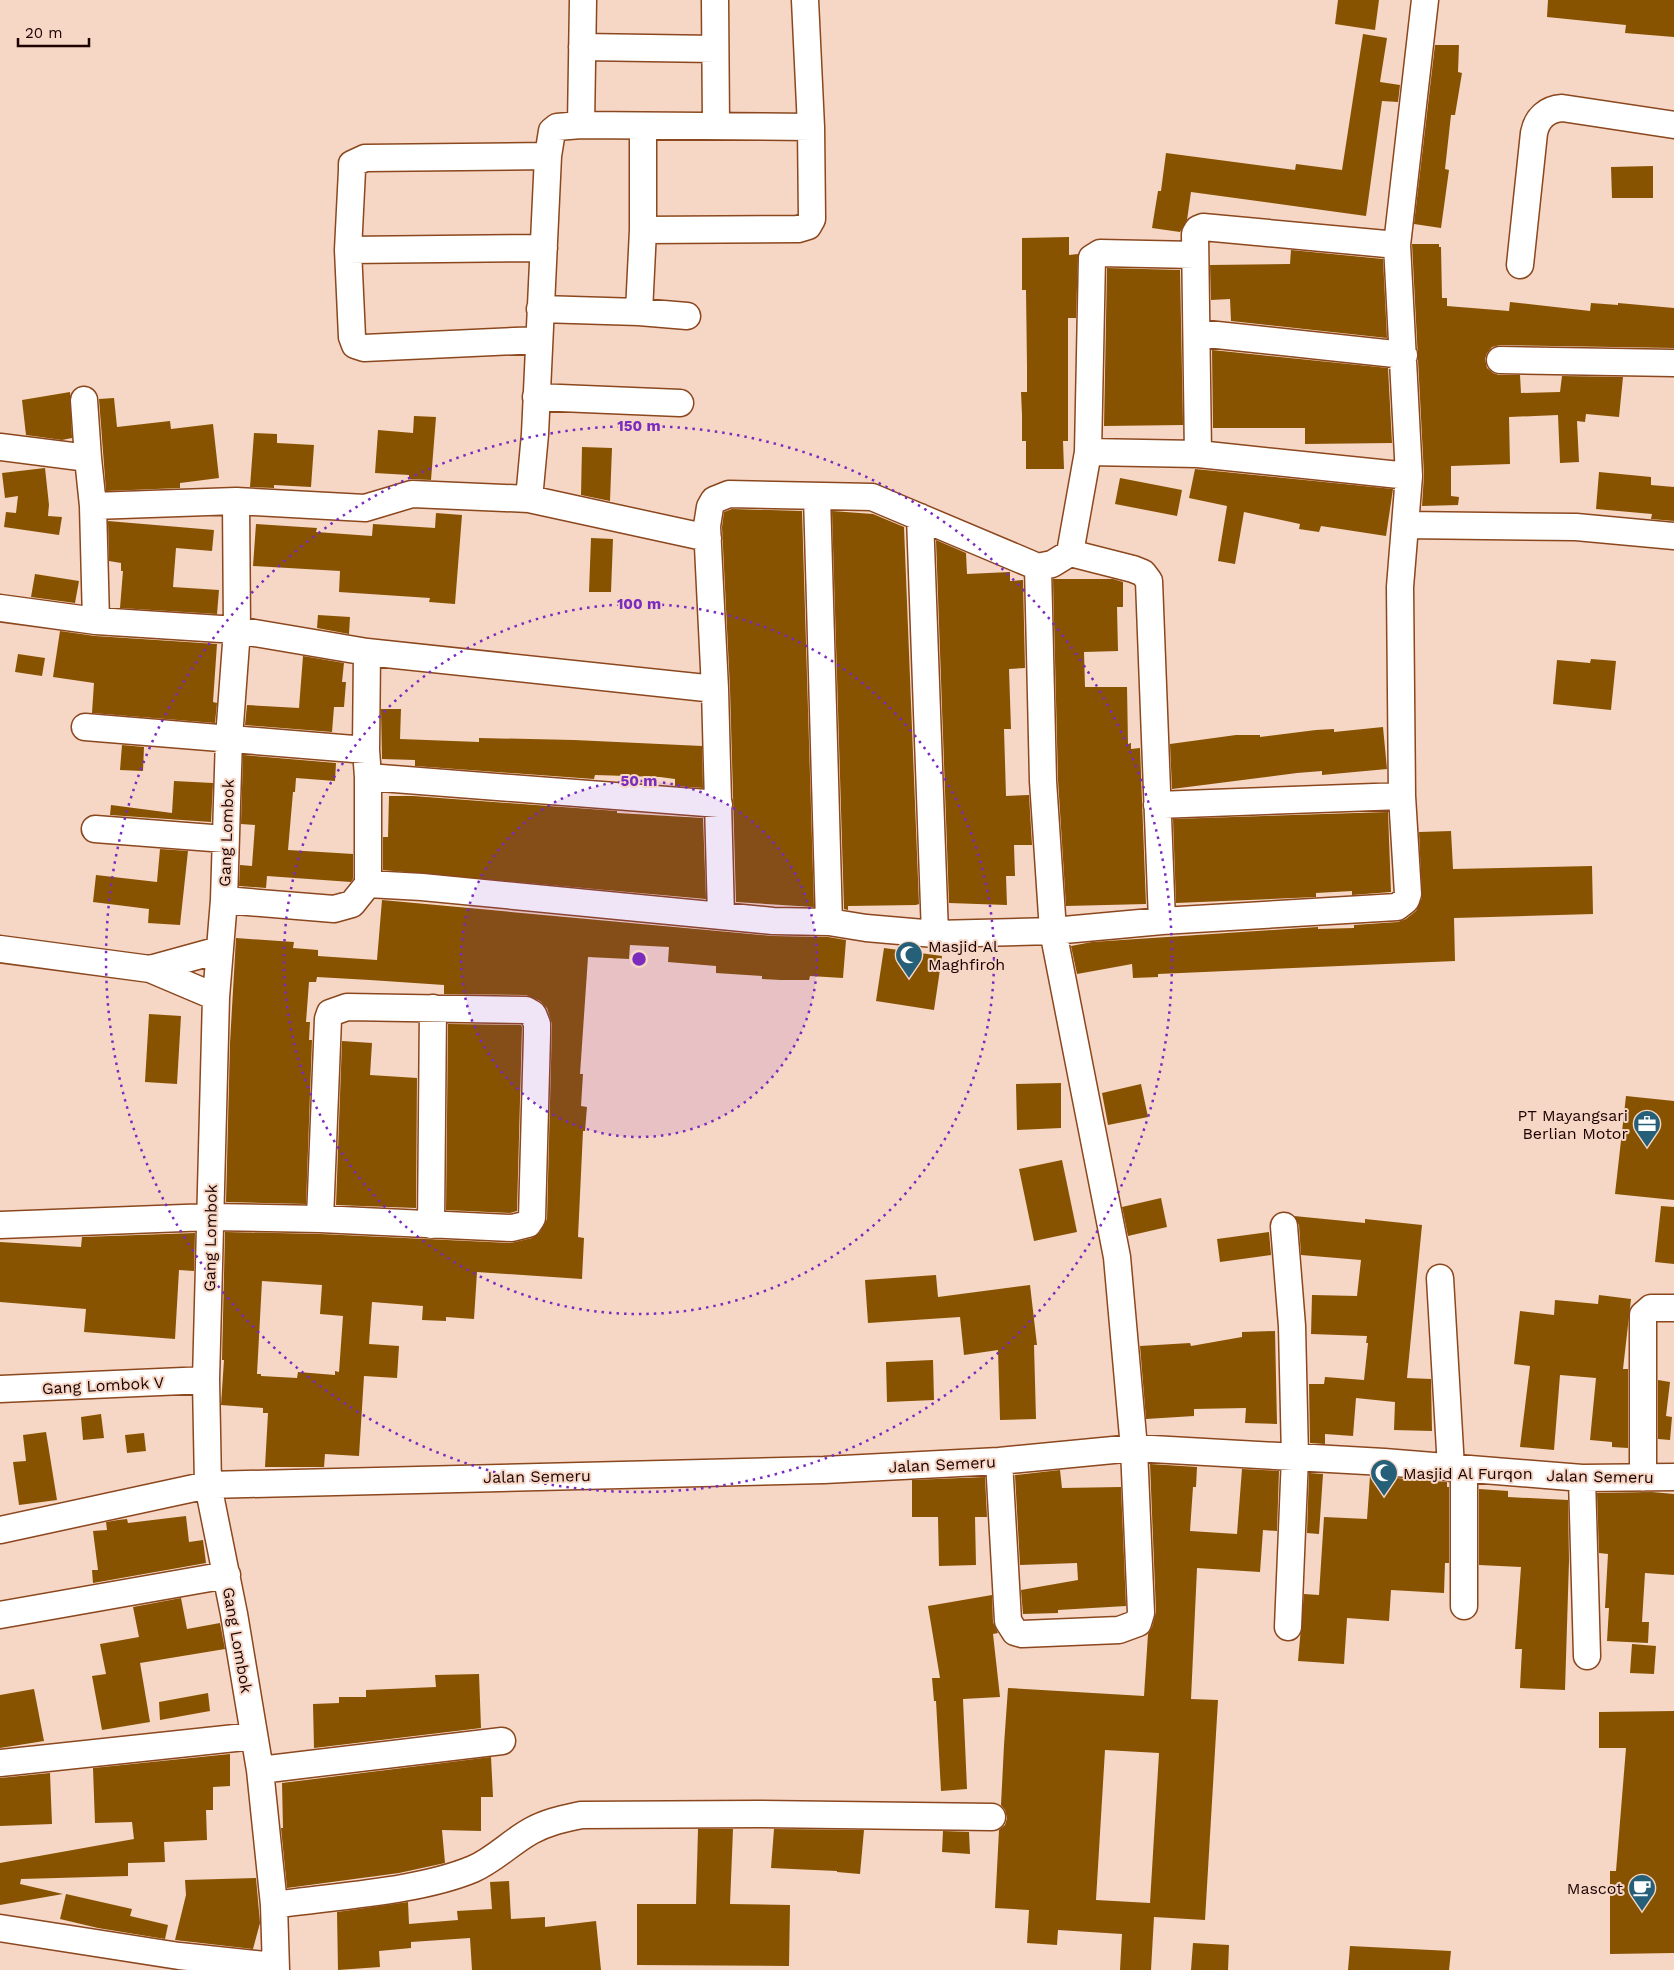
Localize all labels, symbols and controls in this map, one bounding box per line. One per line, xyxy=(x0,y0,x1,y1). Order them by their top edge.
scale bar xyxy=(18,15,89,47)
text: 20 m xyxy=(25,24,63,42)
text: 150 m xyxy=(617,417,661,435)
text: 100 m xyxy=(617,595,661,613)
text: 50 m xyxy=(621,772,657,790)
street label: Gang Lombok xyxy=(215,779,238,887)
place label: Masjid Al Maghfiroh xyxy=(928,937,1005,974)
mosque icon: Masjid Al Maghfiroh xyxy=(894,940,924,979)
centre of rings xyxy=(630,950,648,968)
place label: PT Mayangsari Berlian Motor xyxy=(1518,1106,1628,1143)
office icon: PT Mayangsari Berlian Motor xyxy=(1632,1109,1662,1148)
street label: Gang Lombok xyxy=(200,1184,221,1292)
street label: Gang Lombok V xyxy=(41,1373,165,1398)
street label: Jalan Semeru xyxy=(888,1452,996,1477)
mosque icon: Masjid Al Furqon xyxy=(1369,1458,1399,1497)
place label: Masjid Al Furqon xyxy=(1403,1464,1533,1483)
street label: Jalan Semeru xyxy=(483,1466,591,1487)
street label: Jalan Semeru xyxy=(1546,1466,1654,1487)
street label: Gang Lombok xyxy=(219,1586,256,1695)
cafe icon: Mascot xyxy=(1627,1873,1657,1912)
place label: Mascot xyxy=(1567,1879,1623,1898)

